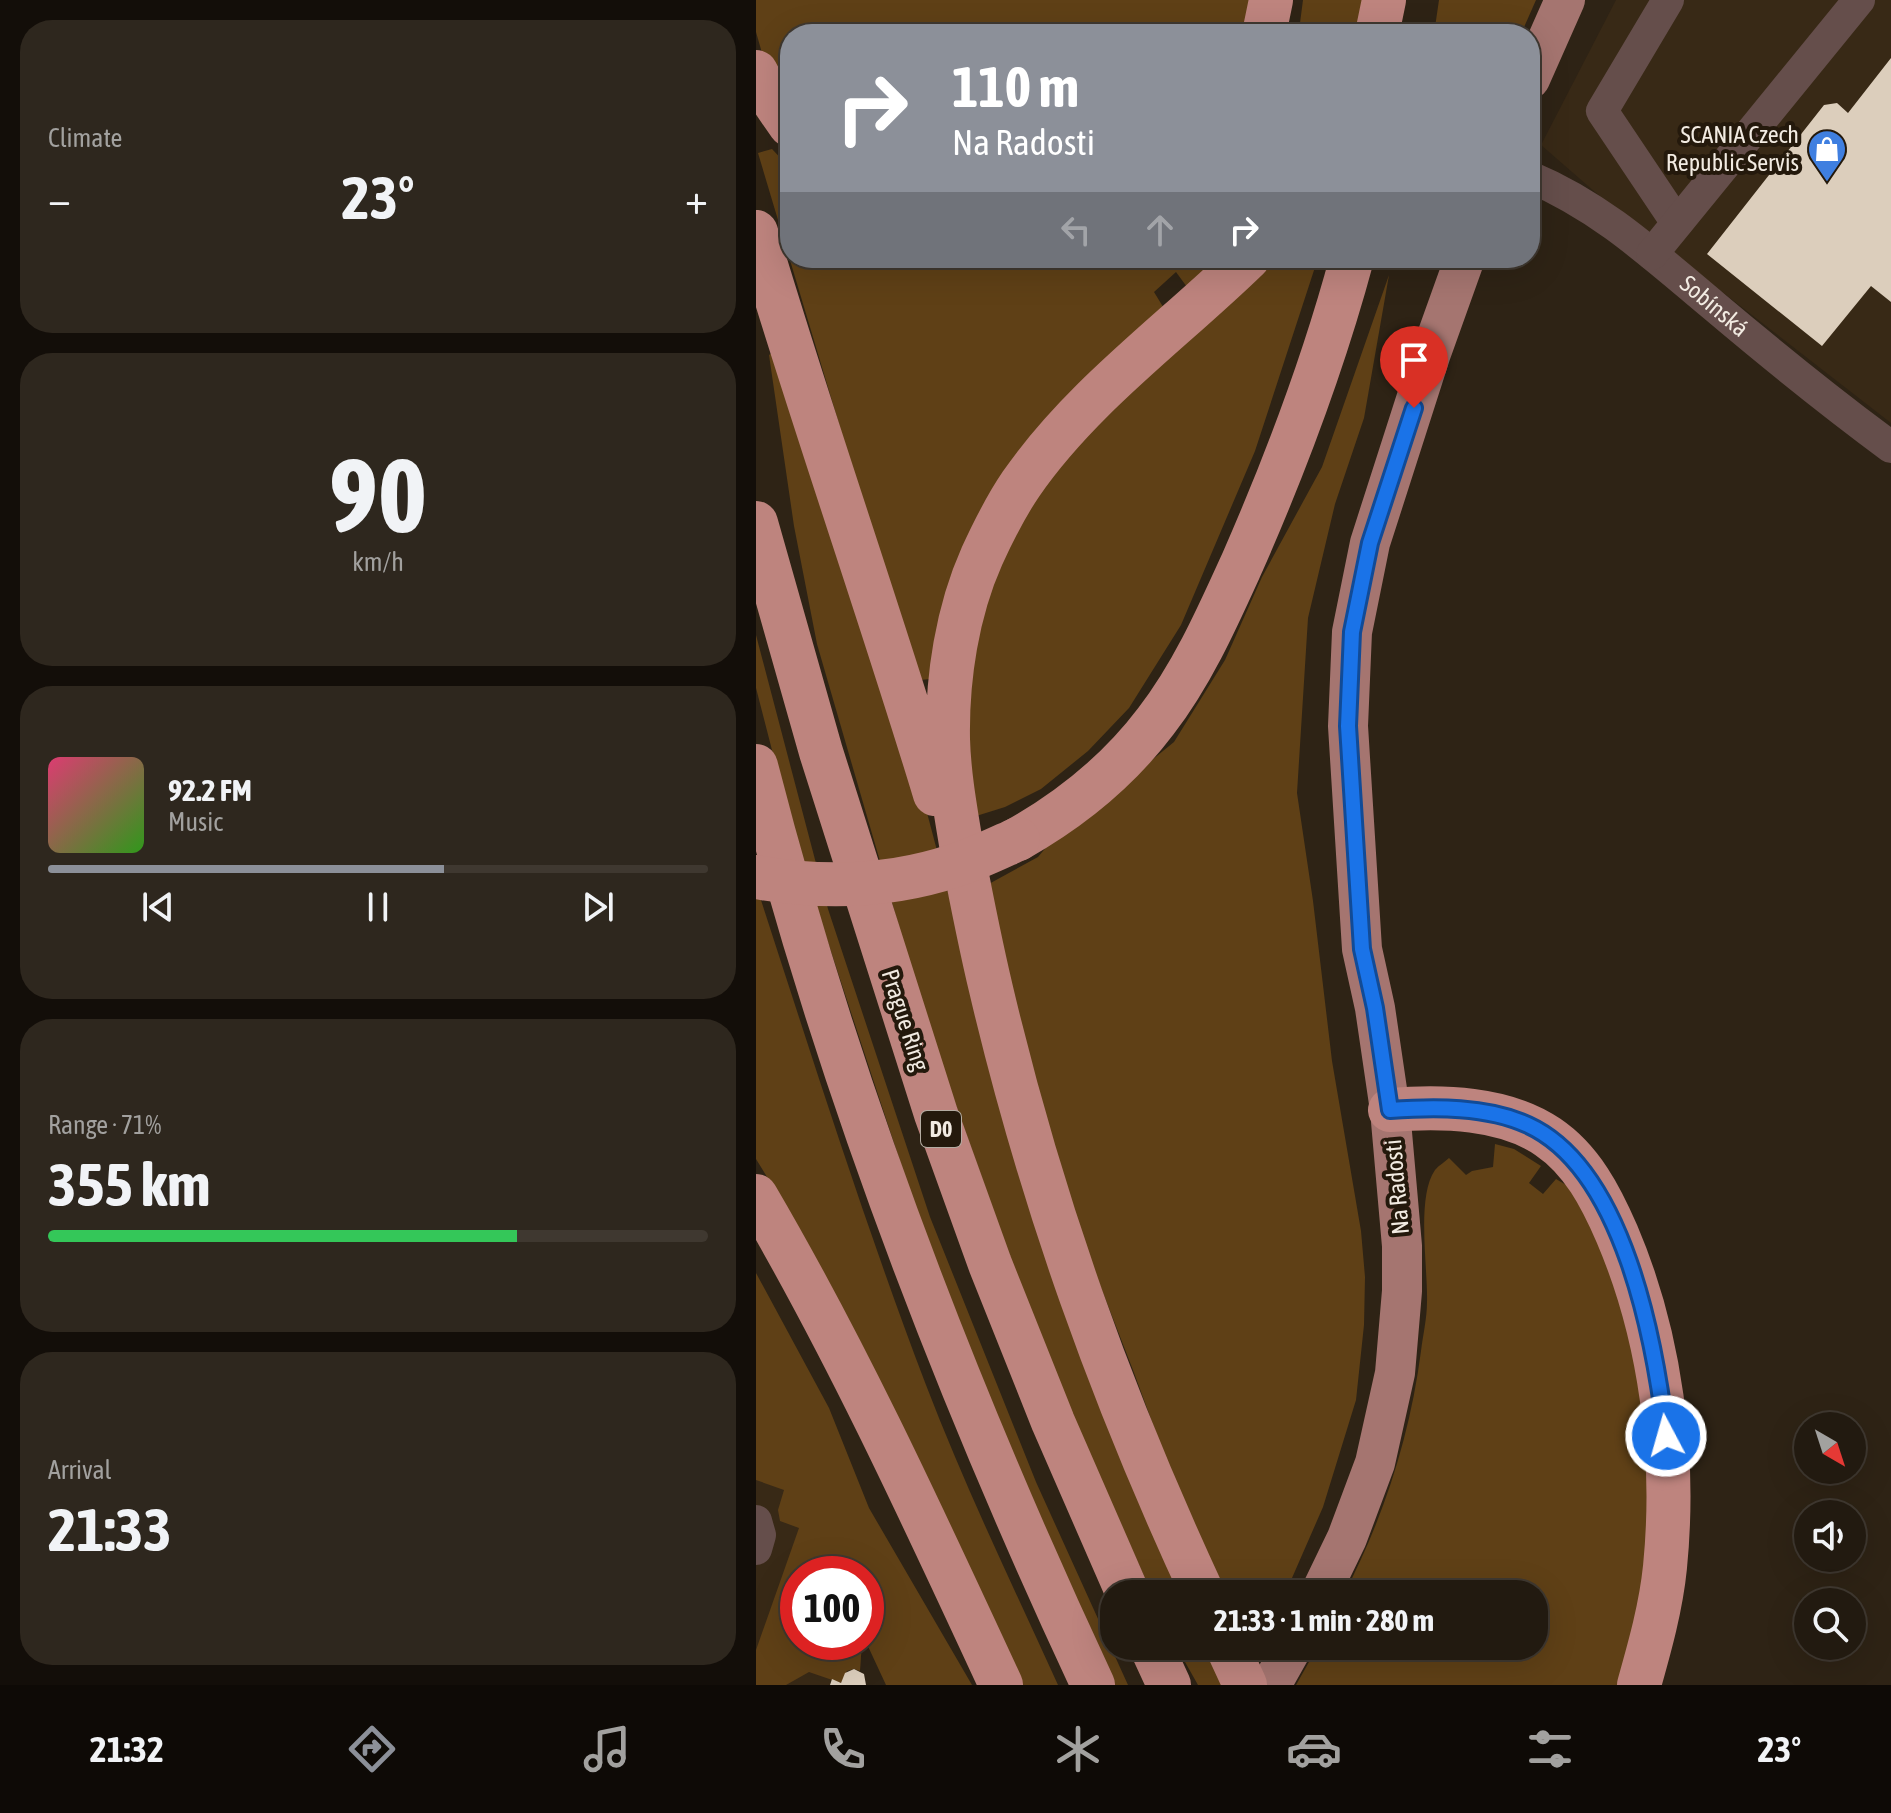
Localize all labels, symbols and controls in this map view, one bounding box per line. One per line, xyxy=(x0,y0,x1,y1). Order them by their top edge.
text: 110 m xyxy=(952,55,1079,119)
icon: right xyxy=(820,56,924,160)
text: Na Radosti xyxy=(952,121,1095,163)
place label: SCANIA Czech Republic Servis xyxy=(1666,121,1799,176)
text: Climate xyxy=(48,123,122,153)
shop icon: SCANIA Czech Republic Servis xyxy=(1806,128,1848,183)
text: 23° xyxy=(342,163,414,232)
text: − xyxy=(48,173,71,223)
text: + xyxy=(685,173,708,223)
icon: left xyxy=(1054,208,1098,252)
icon: ahead xyxy=(1138,208,1182,252)
icon: right xyxy=(1222,208,1266,252)
street label: Sobínská xyxy=(1675,270,1754,342)
pin xyxy=(1380,326,1448,408)
icon: arrive xyxy=(1392,338,1436,382)
text: 90 xyxy=(329,435,427,554)
text: km/h xyxy=(352,547,404,577)
text: 92.2 FM xyxy=(168,773,252,807)
text: Music xyxy=(168,807,223,837)
icon: previous xyxy=(136,885,180,929)
icon: pause xyxy=(356,885,400,929)
icon: next xyxy=(576,885,620,929)
street label: Prague Ring xyxy=(876,966,935,1075)
text: Range · 71% xyxy=(48,1110,161,1140)
road number: D0 xyxy=(921,1111,961,1147)
street label: Na Radosti xyxy=(1379,1138,1414,1236)
text: 355 km xyxy=(48,1150,210,1219)
position arrow xyxy=(1624,1394,1708,1478)
north arrow xyxy=(1794,1412,1866,1484)
map controls xyxy=(1794,1412,1866,1660)
text: Arrival xyxy=(48,1455,112,1485)
text: 21:33 xyxy=(48,1495,171,1564)
button: sound xyxy=(1794,1500,1866,1572)
speed limit sign: 100 xyxy=(780,1556,884,1660)
button: search xyxy=(1794,1588,1866,1660)
text: 21:33 · 1 min · 280 m xyxy=(1214,1603,1434,1637)
icon: directions xyxy=(344,1721,400,1777)
icon: music xyxy=(579,1721,635,1777)
icon: phone xyxy=(815,1721,871,1777)
icon: climate xyxy=(1050,1721,1106,1777)
icon: car xyxy=(1286,1721,1342,1777)
icon: filters xyxy=(1522,1721,1578,1777)
text: 21:32 xyxy=(90,1728,164,1770)
text: 23° xyxy=(1757,1728,1801,1770)

